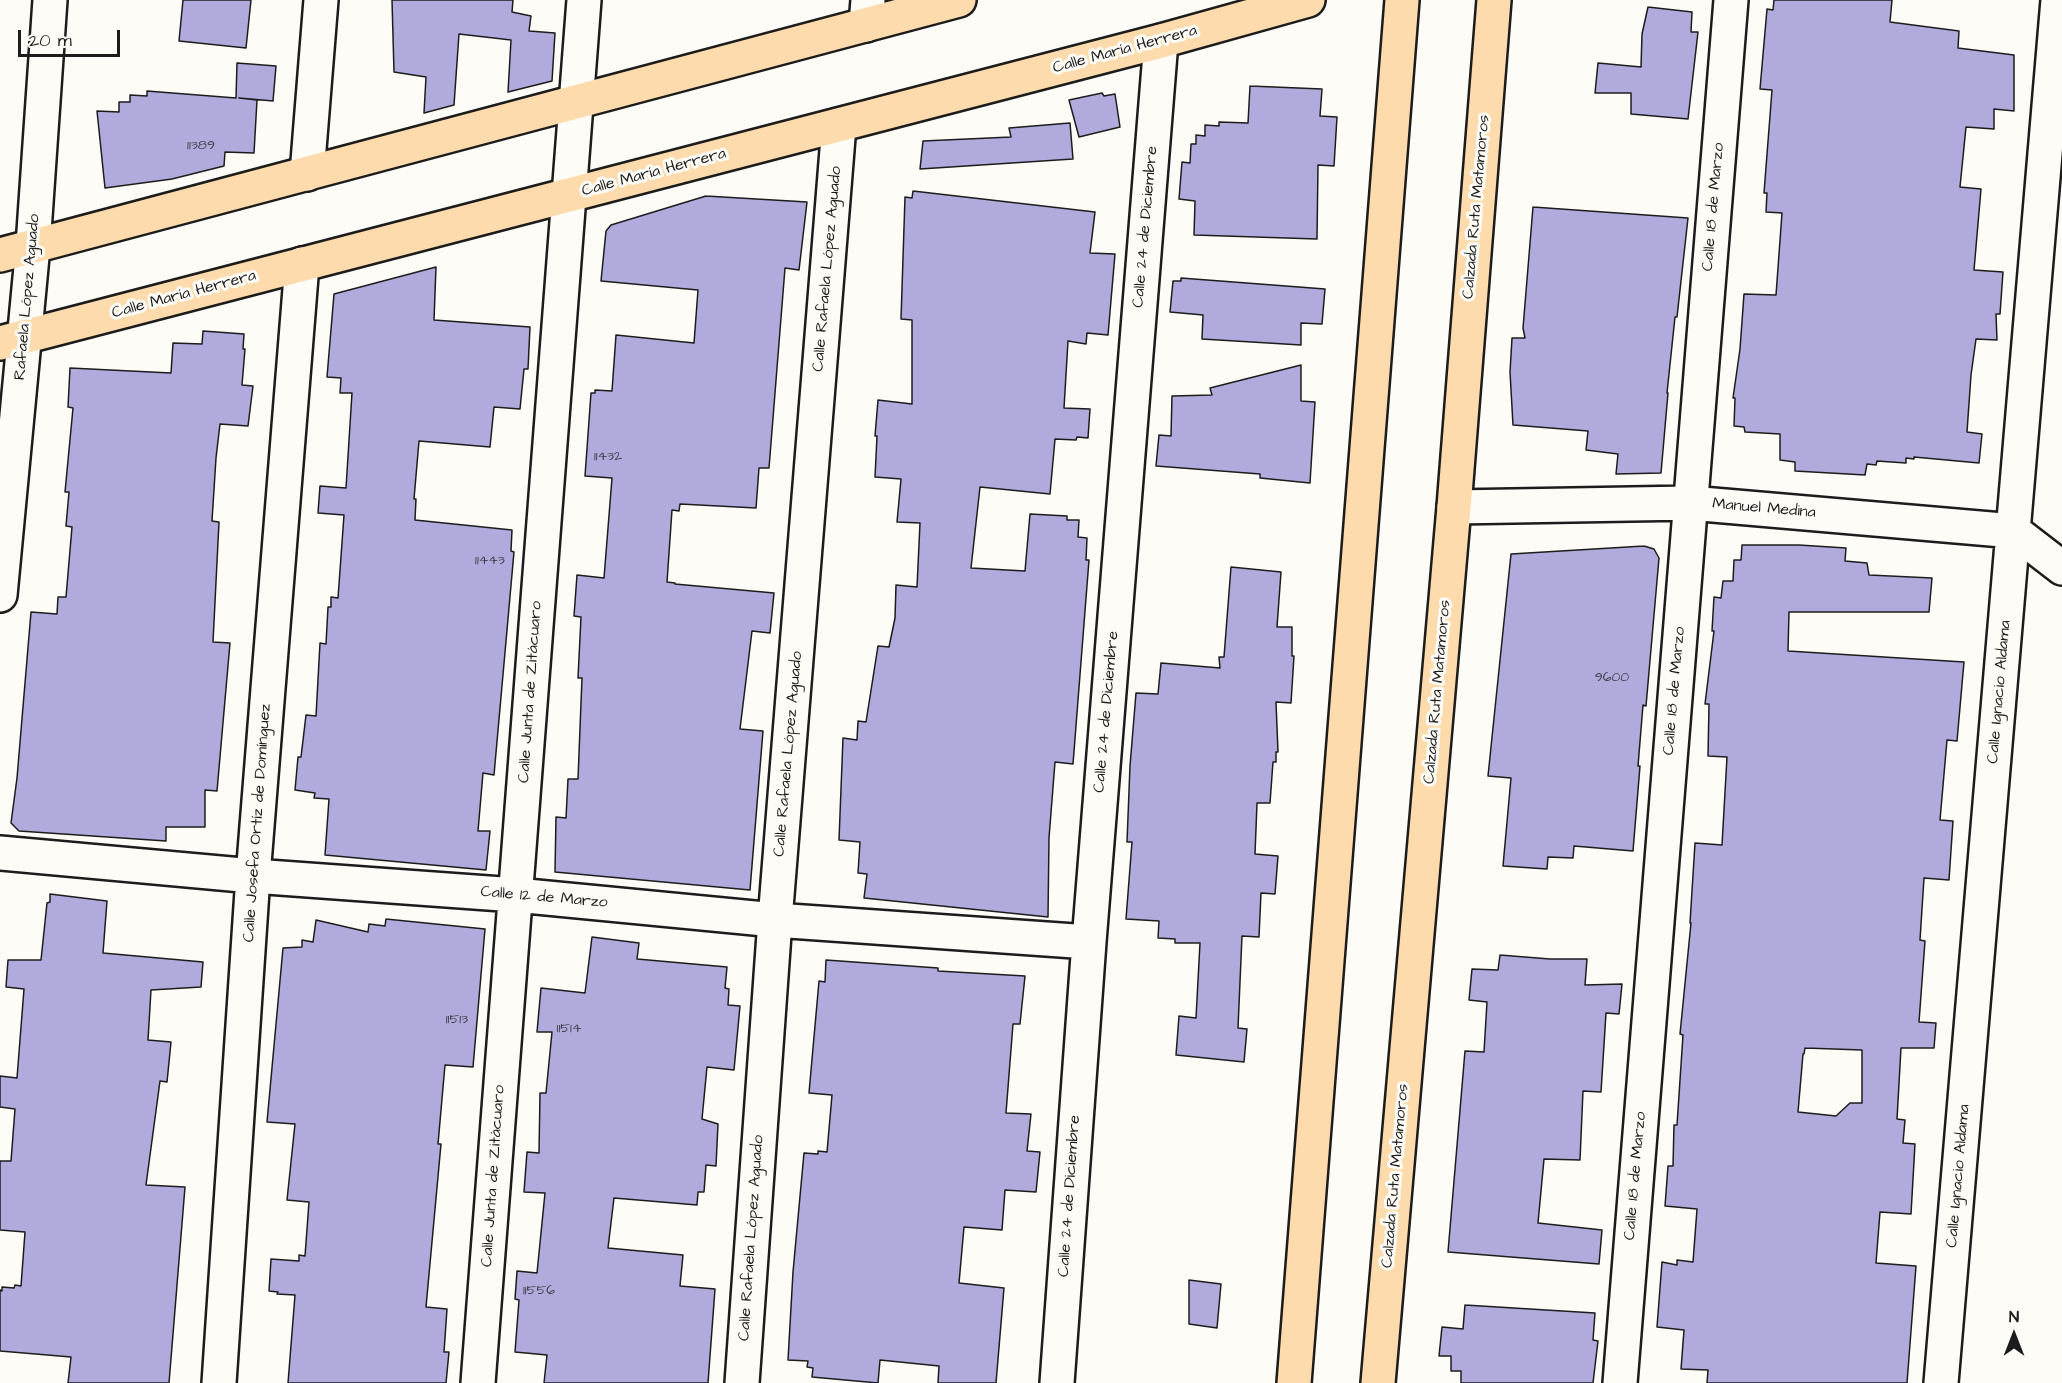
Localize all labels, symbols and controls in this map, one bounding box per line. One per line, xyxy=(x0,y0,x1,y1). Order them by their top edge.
scale bar xyxy=(21,18,123,56)
street label: Calle María Herrera xyxy=(1051,22,1199,78)
text: 20 m xyxy=(29,28,72,53)
street label: Calzada Ruta Matamoros xyxy=(1459,114,1495,300)
house number: 11389 xyxy=(187,138,215,154)
street label: Calle 18 de Marzo xyxy=(1699,142,1729,272)
street label: Calle María Herrera xyxy=(580,145,728,201)
street label: Calle 24 de Diciembre xyxy=(1129,145,1163,309)
street label: Calle Rafaela López Aguado xyxy=(809,165,847,373)
street label: Rafaela López Aguado xyxy=(11,213,45,381)
street label: Calle María Herrera xyxy=(110,267,258,323)
house number: 11432 xyxy=(594,449,622,465)
street label: Manuel Medina xyxy=(1711,495,1817,523)
house number: 11443 xyxy=(475,553,505,569)
street label: Calzada Ruta Matamoros xyxy=(1420,599,1456,785)
street label: Calle Junta de Zitácuaro xyxy=(515,600,547,784)
street label: Calle Ignacio Aldama xyxy=(1984,619,2016,765)
street label: Calle 18 de Marzo xyxy=(1660,626,1690,756)
street label: Calle 24 de Diciembre xyxy=(1090,630,1124,794)
street label: Calle Rafaela López Aguado xyxy=(770,650,808,858)
house number: 9600 xyxy=(1595,670,1629,686)
street label: Calle Josefa Ortíz de Domínguez xyxy=(240,703,276,943)
street label: Calle 12 de Marzo xyxy=(480,883,608,913)
house number: 11513 xyxy=(446,1012,468,1028)
house number: 11514 xyxy=(557,1021,581,1037)
street label: Calzada Ruta Matamoros xyxy=(1378,1083,1414,1269)
street label: Calle Junta de Zitácuaro xyxy=(478,1084,510,1268)
street label: Calle Ignacio Aldama xyxy=(1943,1103,1975,1249)
street label: Calle 18 de Marzo xyxy=(1621,1111,1651,1241)
street label: Calle 24 de Diciembre xyxy=(1055,1114,1085,1278)
street label: Calle Rafaela López Aguado xyxy=(735,1134,769,1342)
house number: 11556 xyxy=(523,1283,555,1299)
north arrow xyxy=(1984,1305,2044,1365)
text: N xyxy=(2009,1306,2019,1328)

